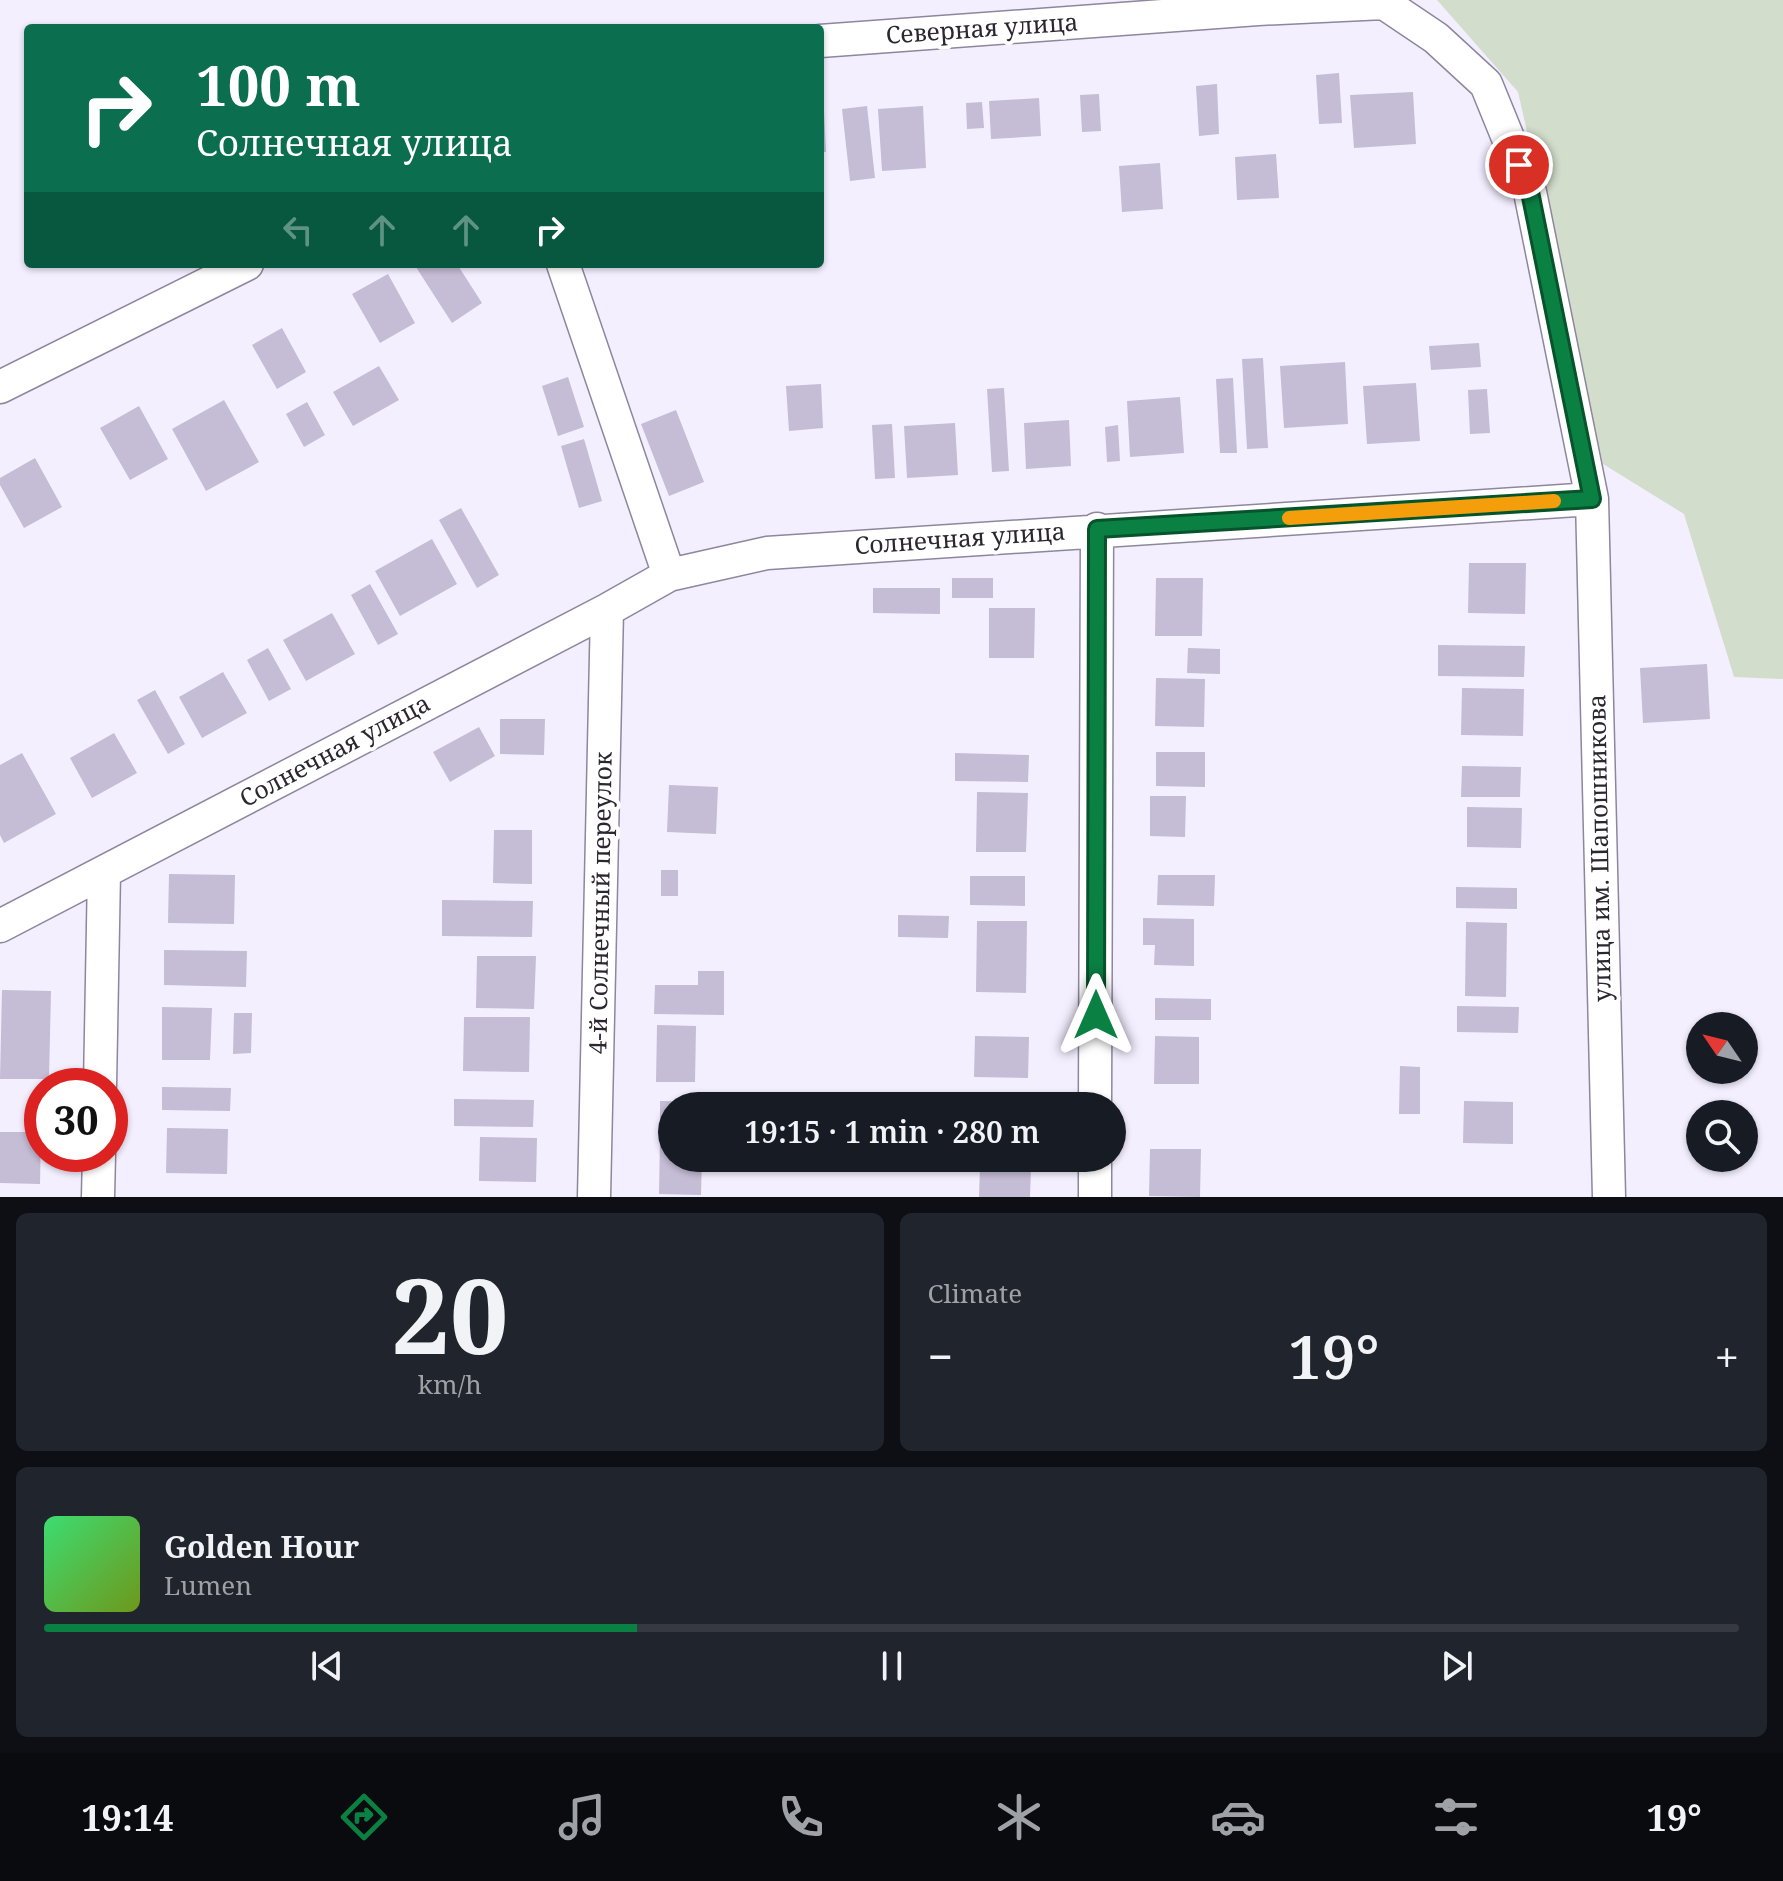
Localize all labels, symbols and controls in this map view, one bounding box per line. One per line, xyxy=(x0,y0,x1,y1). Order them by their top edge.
street label: Северная улица xyxy=(885,4,1079,51)
text: 100 m xyxy=(196,46,361,122)
icon: right xyxy=(64,56,168,160)
text: Солнечная улица xyxy=(196,118,513,167)
pin xyxy=(1485,131,1553,199)
icon: arrive xyxy=(1497,143,1541,187)
icon: left xyxy=(276,208,320,252)
icon: ahead xyxy=(360,208,404,252)
icon: ahead xyxy=(444,208,488,252)
icon: right xyxy=(528,208,572,252)
street label: Солнечная улица xyxy=(853,514,1066,561)
street label: Солнечная улица xyxy=(233,686,435,814)
street label: улица им. Шапошникова xyxy=(1579,694,1618,1002)
street label: 4-й Солнечный переулок xyxy=(580,751,619,1054)
position arrow xyxy=(1054,973,1138,1057)
north arrow xyxy=(1686,1012,1758,1084)
map controls xyxy=(1686,1012,1758,1172)
speed limit sign: 30 xyxy=(24,1068,128,1172)
button: search xyxy=(1686,1100,1758,1172)
text: 19:15 · 1 min · 280 m xyxy=(744,1111,1040,1152)
text: 20 xyxy=(391,1243,509,1384)
text: Climate xyxy=(928,1275,1022,1311)
text: 19° xyxy=(1288,1315,1379,1397)
text: − xyxy=(928,1326,953,1386)
text: + xyxy=(1714,1326,1739,1386)
text: km/h xyxy=(418,1366,482,1402)
text: Golden Hour xyxy=(164,1526,359,1567)
text: Lumen xyxy=(164,1567,252,1603)
icon: previous xyxy=(305,1644,349,1688)
icon: pause xyxy=(870,1644,914,1688)
icon: next xyxy=(1435,1644,1479,1688)
icon: directions xyxy=(336,1789,392,1845)
icon: music xyxy=(554,1789,610,1845)
icon: phone xyxy=(773,1789,829,1845)
icon: climate xyxy=(991,1789,1047,1845)
icon: car xyxy=(1210,1789,1266,1845)
icon: filters xyxy=(1428,1789,1484,1845)
text: 19:14 xyxy=(81,1793,174,1842)
text: 19° xyxy=(1647,1793,1702,1842)

